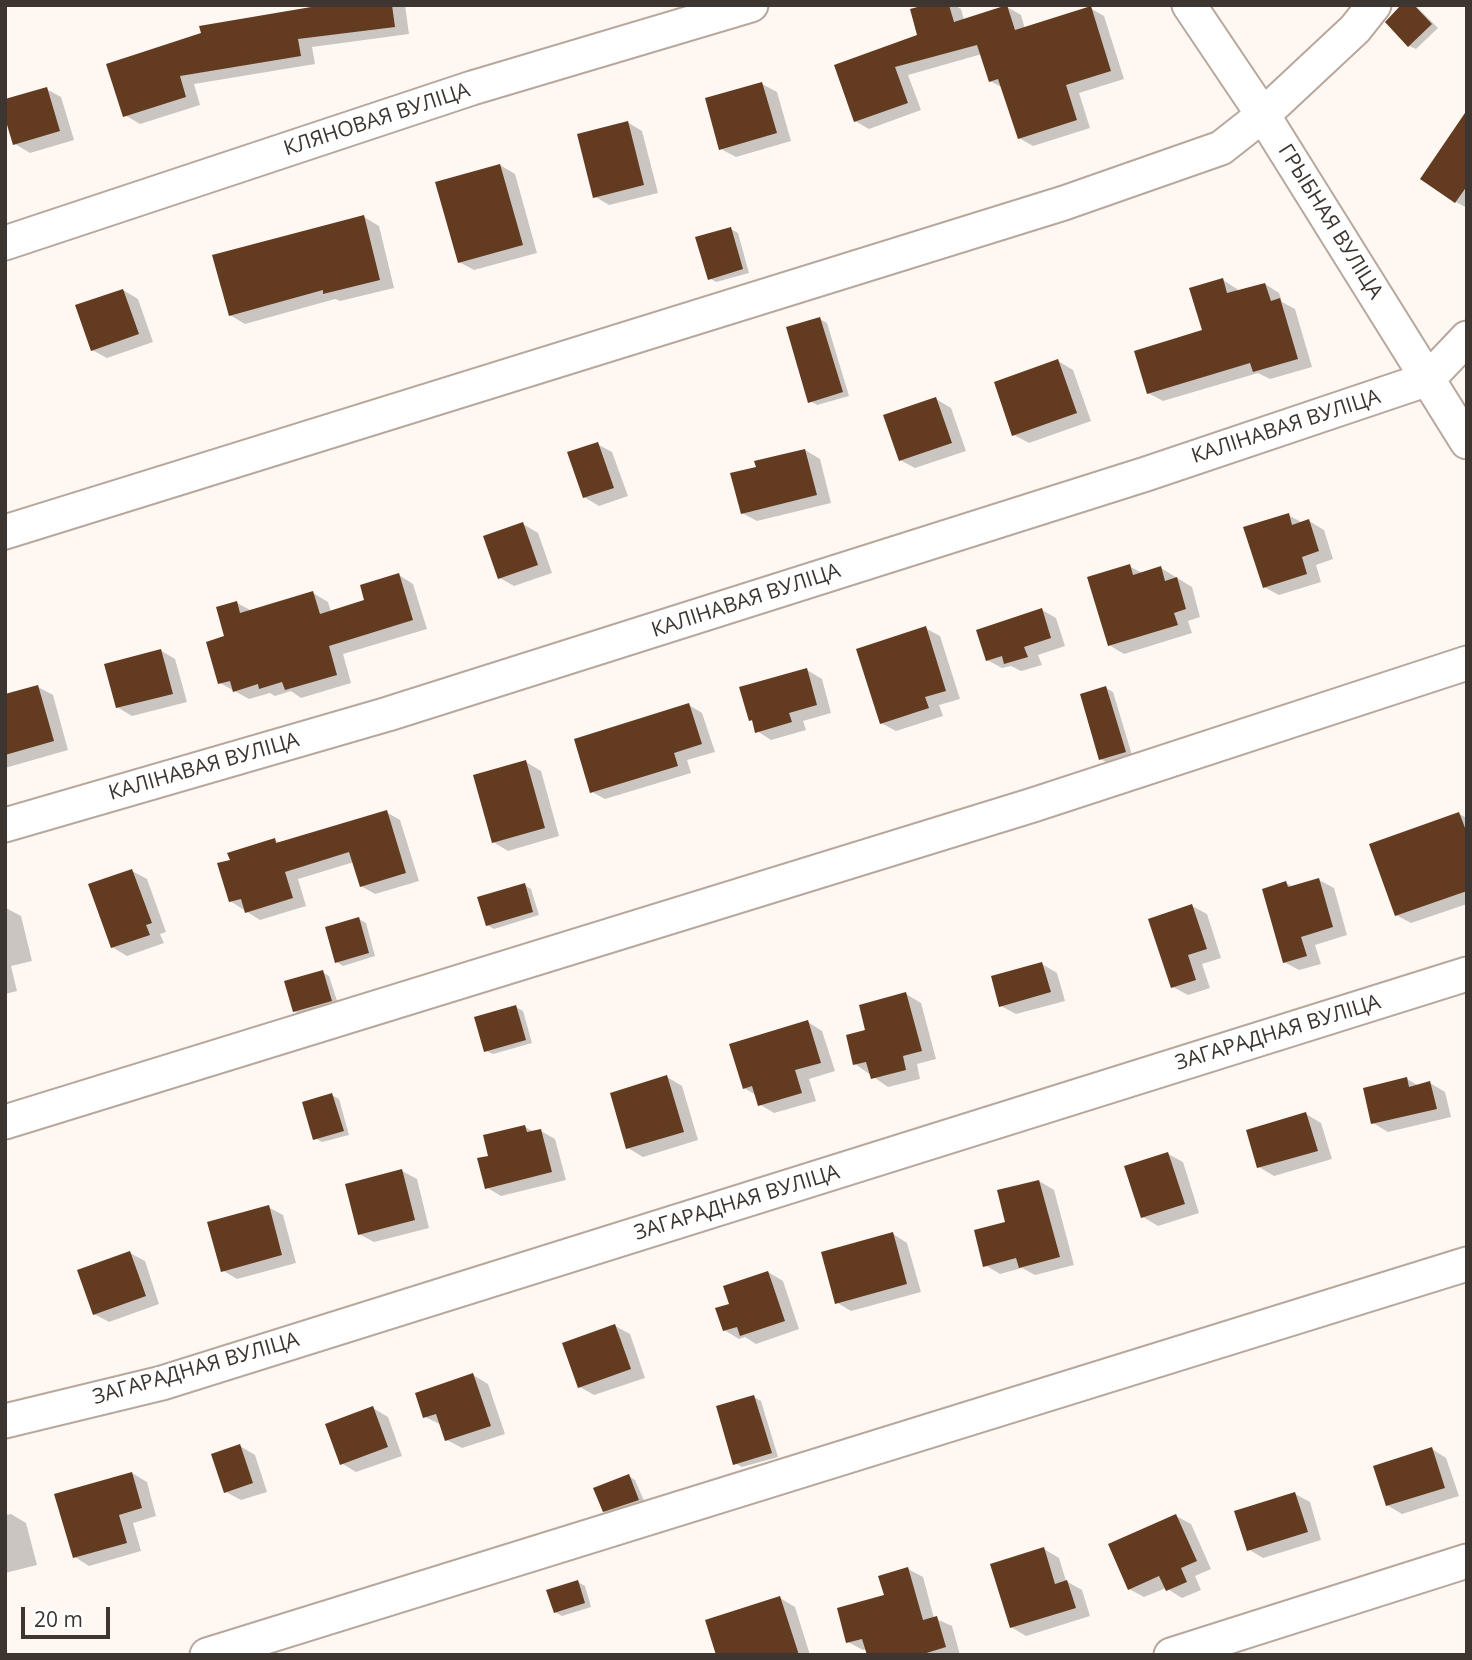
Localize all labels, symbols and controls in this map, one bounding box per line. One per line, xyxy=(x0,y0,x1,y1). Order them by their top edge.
street label: КЛЯНОВАЯ ВУЛІЦА xyxy=(281,78,473,162)
street label: ГРЫБНАЯ ВУЛІЦА xyxy=(1272,140,1388,304)
street label: КАЛІНАВАЯ ВУЛІЦА xyxy=(1188,385,1384,469)
street label: КАЛІНАВАЯ ВУЛІЦА xyxy=(648,559,844,643)
street label: КАЛІНАВАЯ ВУЛІЦА xyxy=(106,728,302,806)
street label: ЗАГАРАДНАЯ ВУЛІЦА xyxy=(1172,990,1384,1076)
street label: ЗАГАРАДНАЯ ВУЛІЦА xyxy=(631,1160,843,1246)
street label: ЗАГАРАДНАЯ ВУЛІЦА xyxy=(90,1327,302,1411)
scale bar xyxy=(24,1594,114,1638)
text: 20 m xyxy=(34,1605,83,1633)

